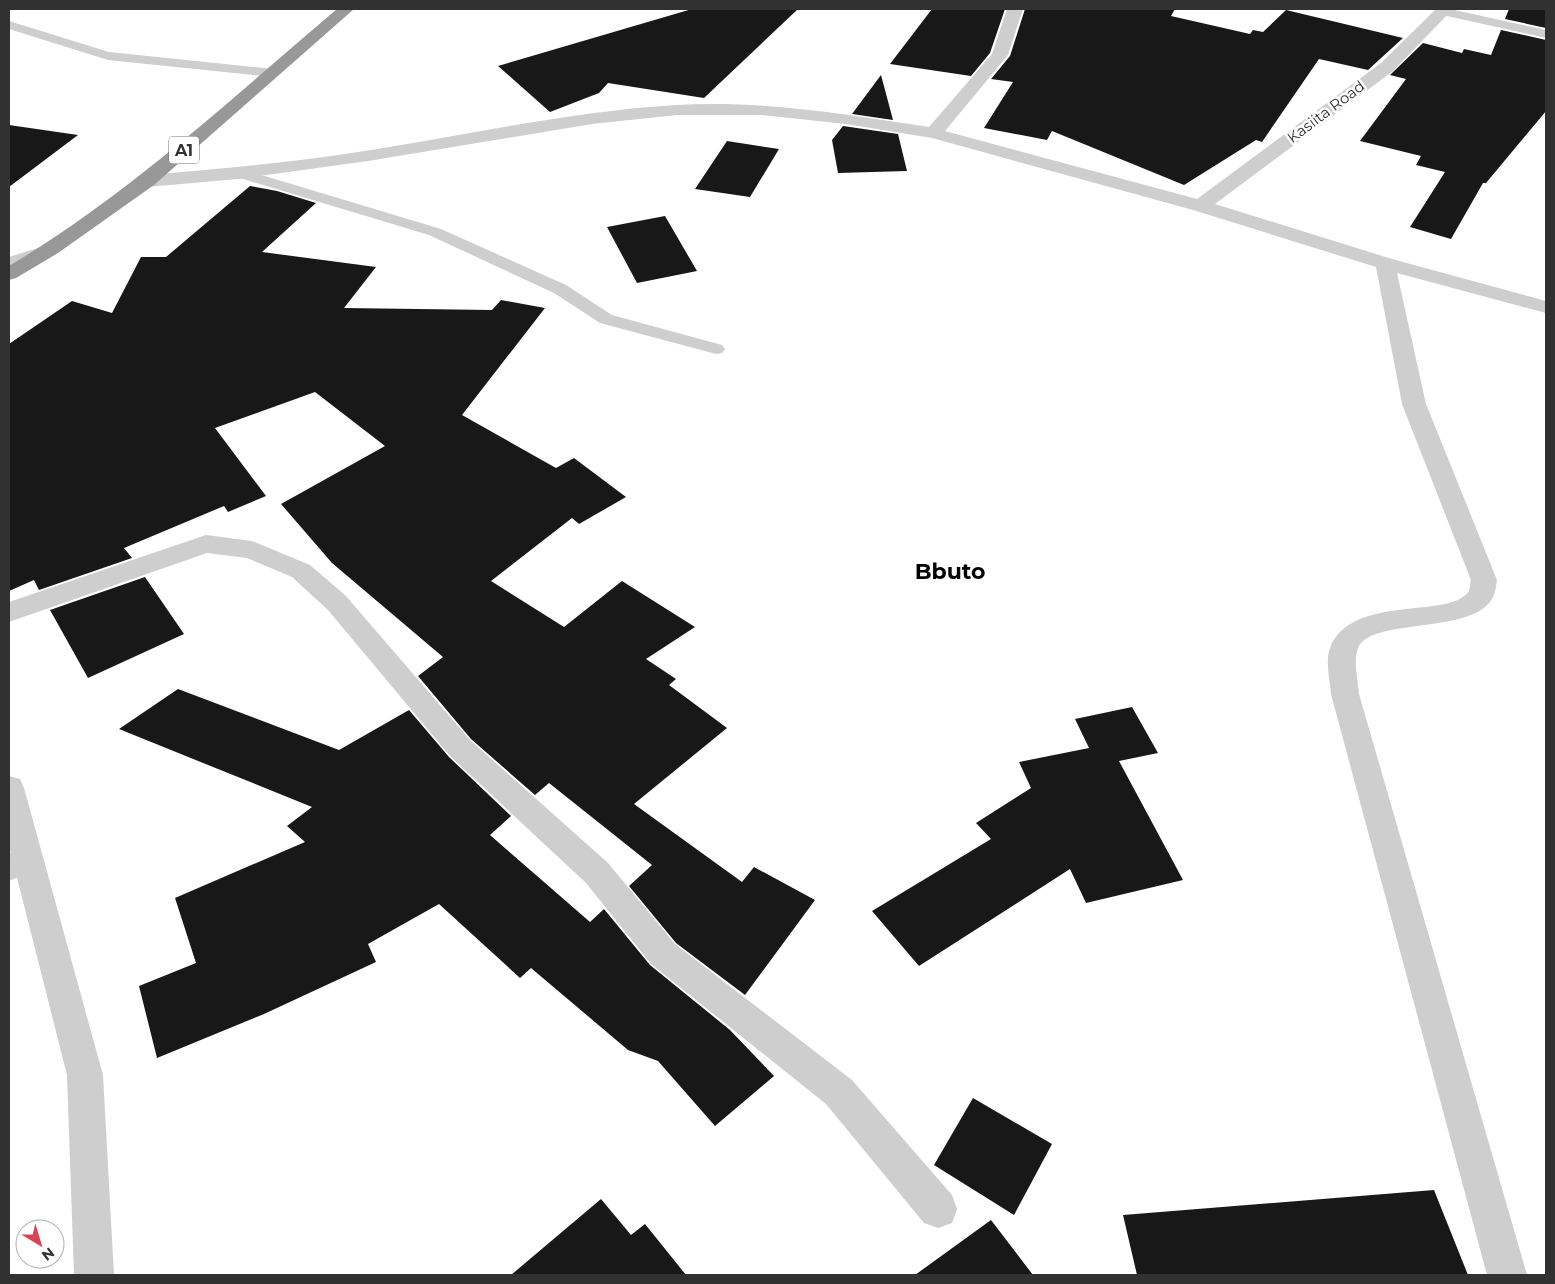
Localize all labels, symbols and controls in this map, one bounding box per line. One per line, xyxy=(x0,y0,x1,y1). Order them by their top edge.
street label: Kasiita Road xyxy=(1283,76,1368,147)
road number: A1 xyxy=(169,136,199,164)
district label: Bbuto xyxy=(915,558,985,585)
north arrow xyxy=(15,1219,65,1269)
text: N xyxy=(38,1244,58,1265)

